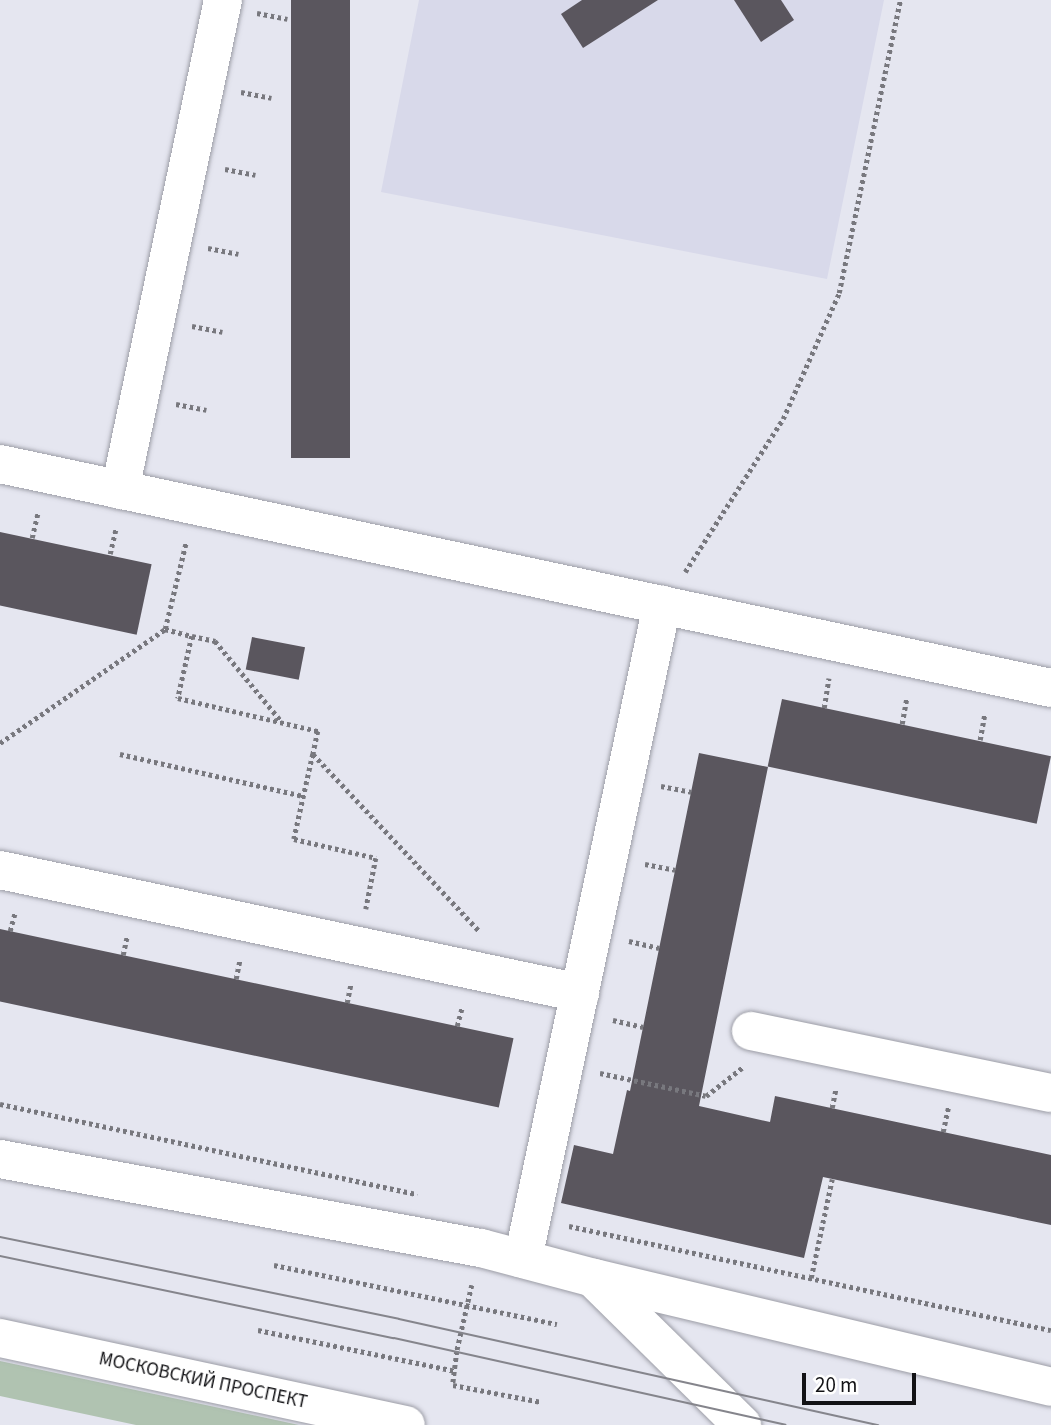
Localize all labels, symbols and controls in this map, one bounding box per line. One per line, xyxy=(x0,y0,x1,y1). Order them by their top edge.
street label: МОСКОВСКИЙ ПРОСПЕКТ xyxy=(97,1348,309,1414)
scale bar xyxy=(806,1358,920,1402)
text: 20 m xyxy=(815,1370,857,1400)

